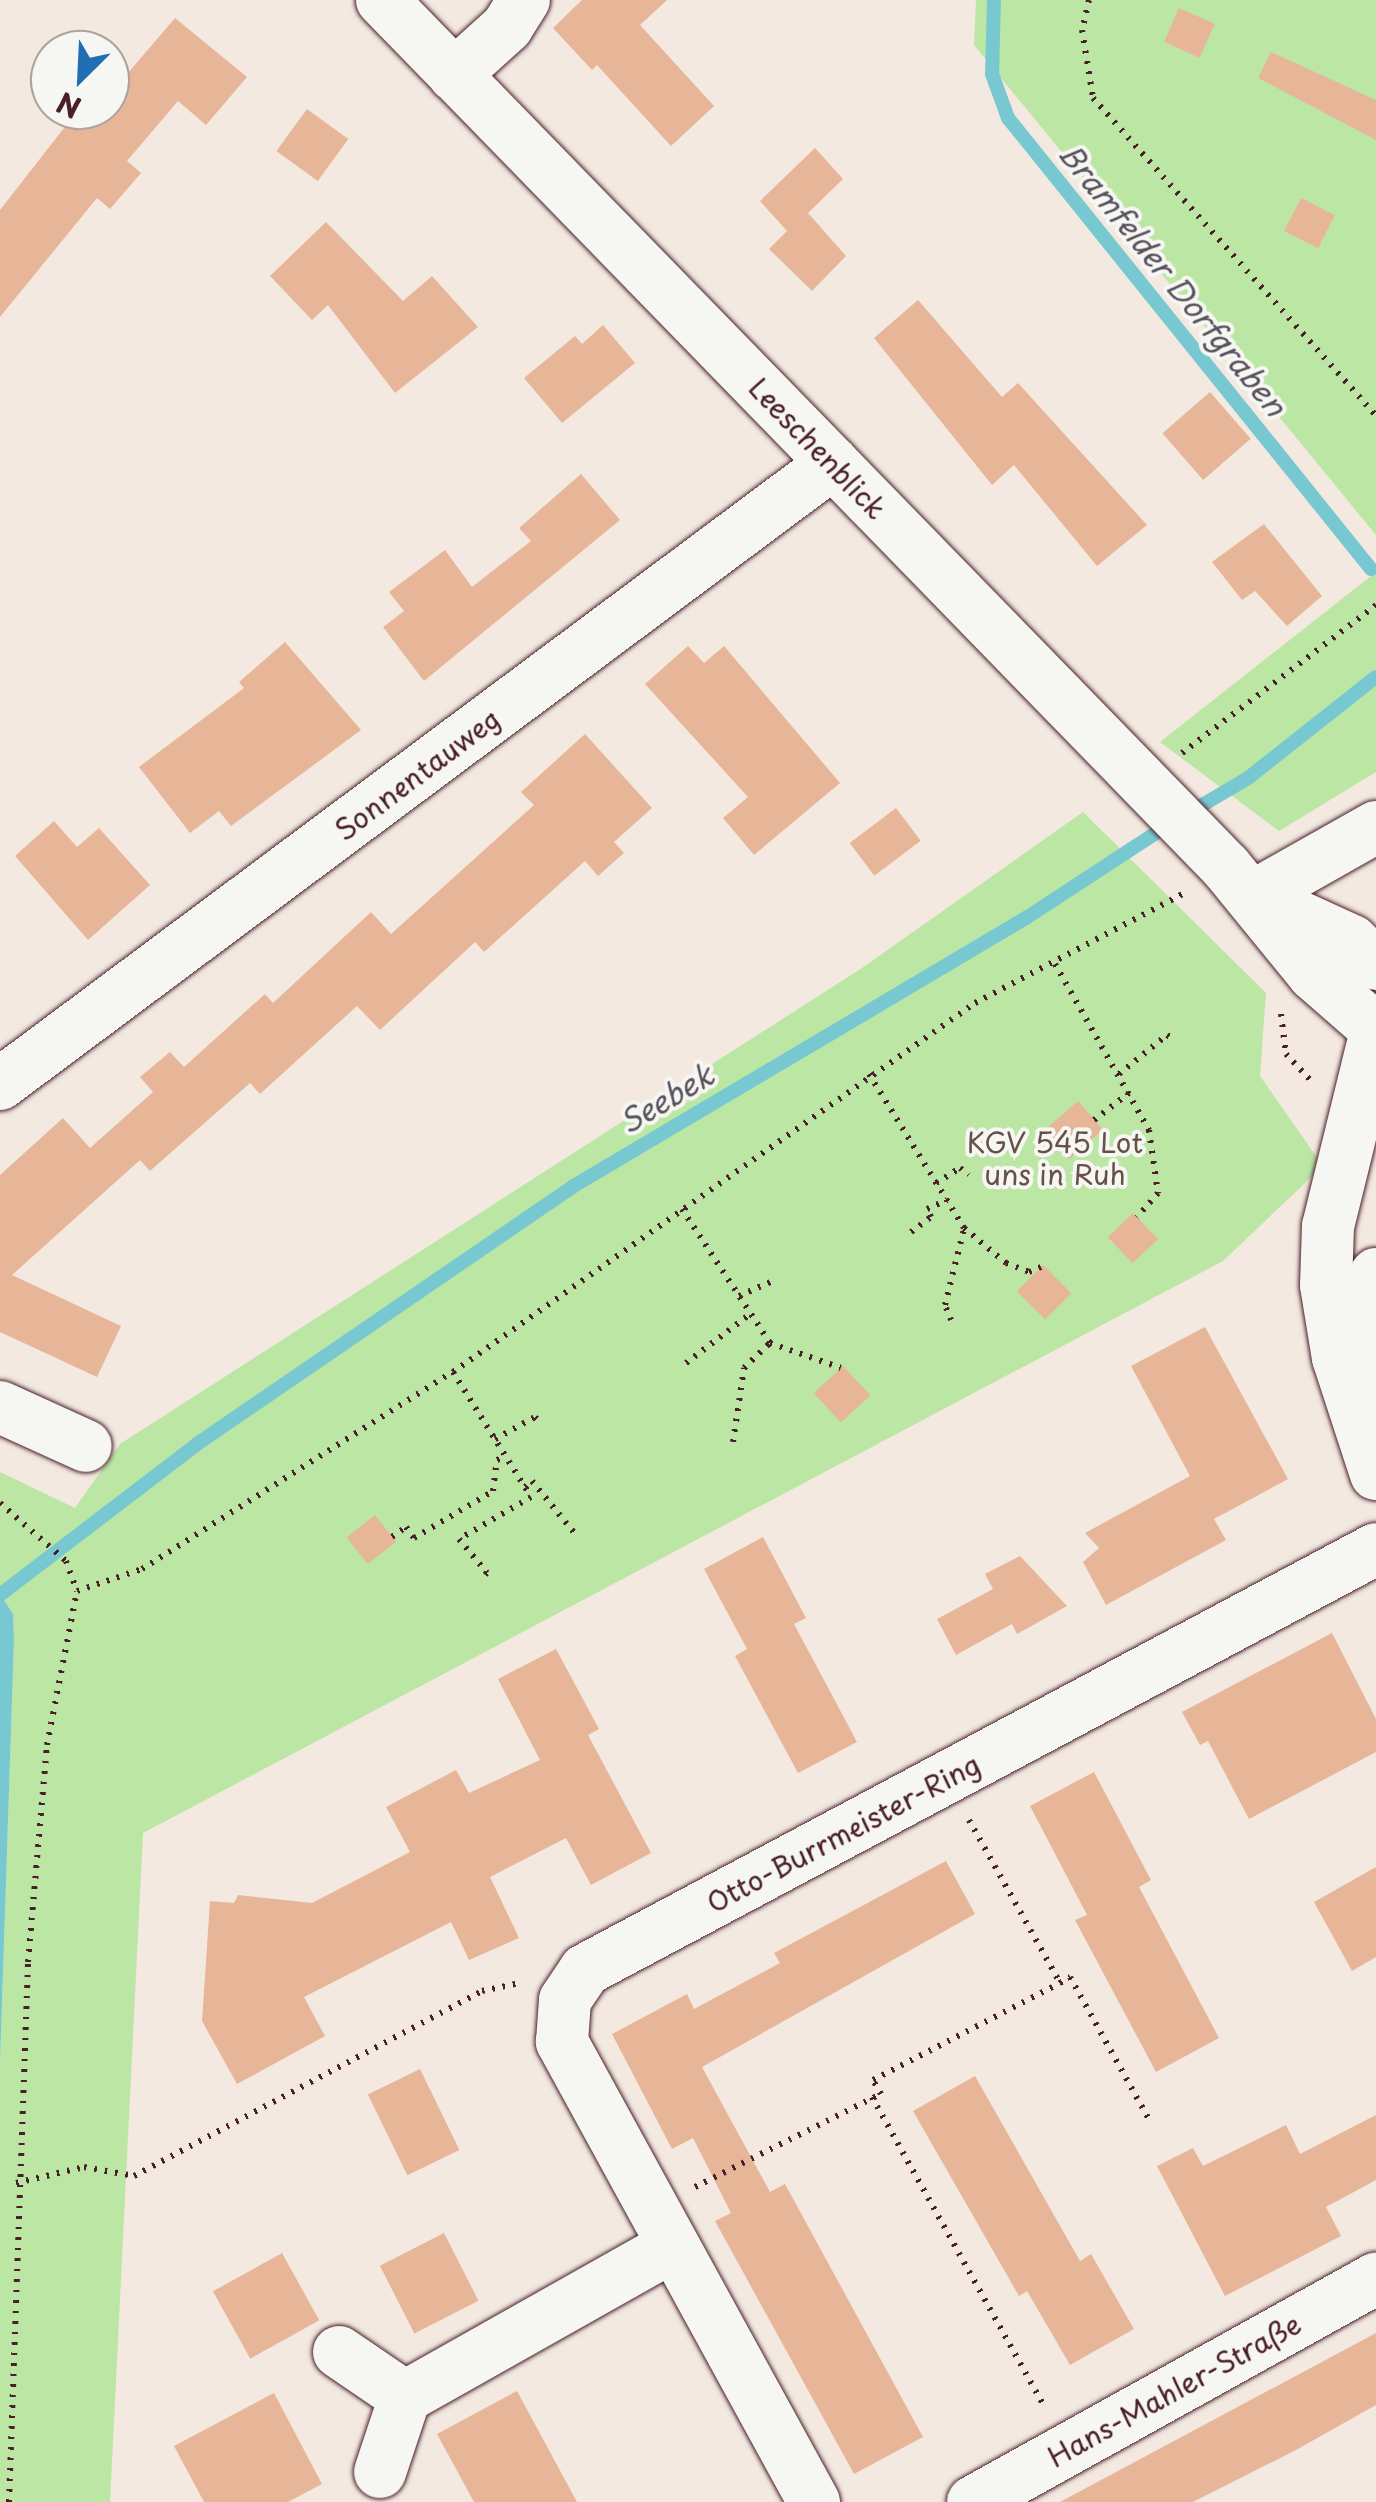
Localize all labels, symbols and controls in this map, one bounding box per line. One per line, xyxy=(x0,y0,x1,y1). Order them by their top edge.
north arrow xyxy=(30,30,130,130)
text: N xyxy=(50,82,87,130)
water label: Bramfelder Dorfgraben xyxy=(1052,135,1294,423)
street label: Leeschenblick xyxy=(742,371,894,525)
street label: Sonnentauweg xyxy=(328,701,506,847)
water label: Seebek xyxy=(612,1056,720,1140)
park label: KGV 545 Lot uns in Ruh xyxy=(967,1125,1143,1191)
street label: Otto-Burrmeister-Ring xyxy=(701,1747,985,1919)
street label: Hans-Mahler-Straße xyxy=(1042,2306,1306,2474)

